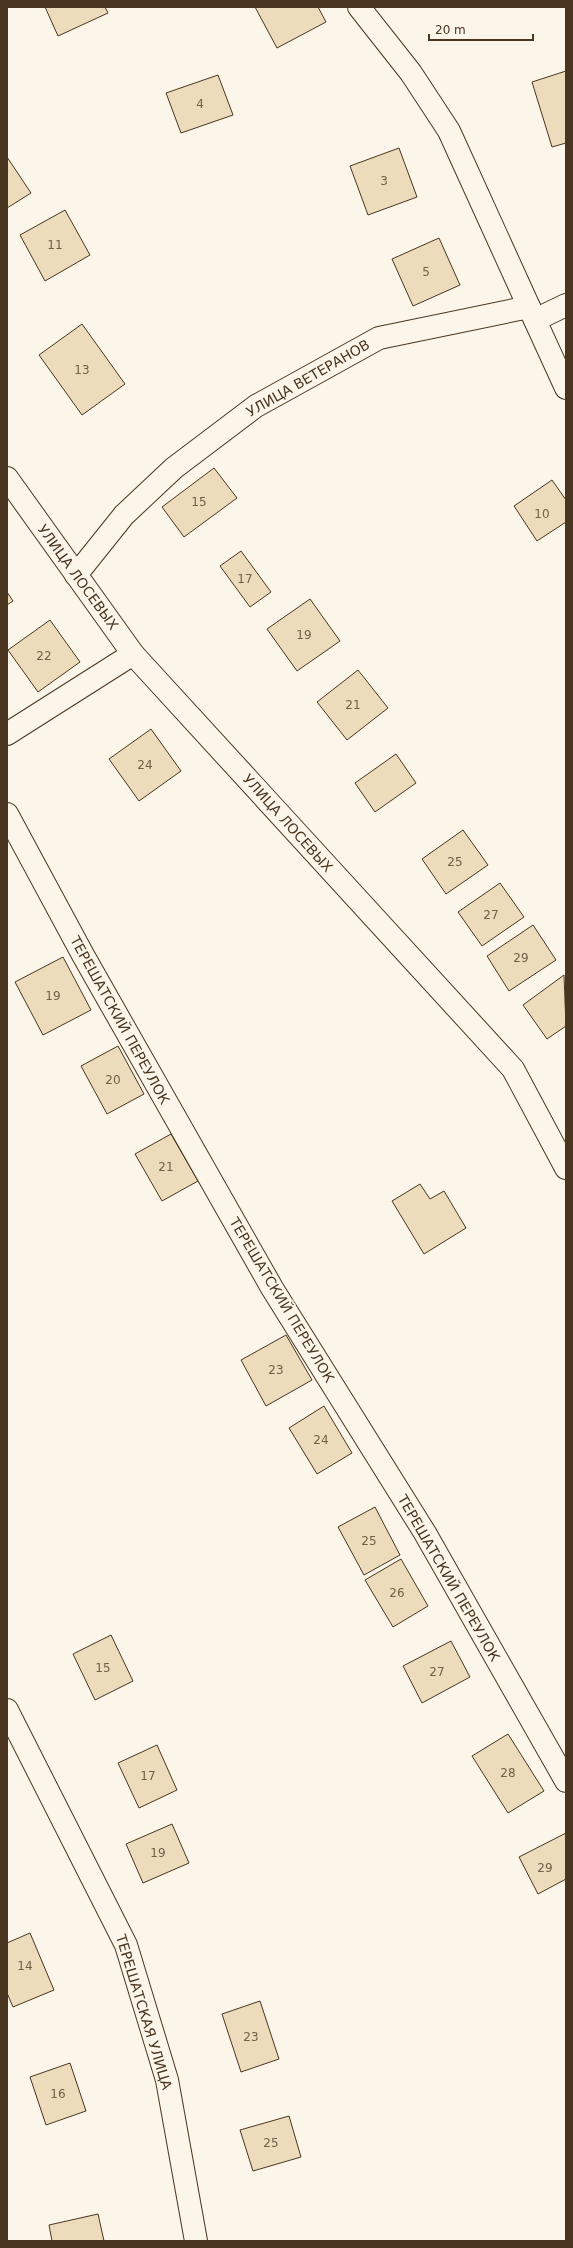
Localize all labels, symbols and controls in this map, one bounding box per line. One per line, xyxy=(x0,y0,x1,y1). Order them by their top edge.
scale bar xyxy=(429,16,533,42)
text: 20 m xyxy=(435,23,466,37)
house number: 4 xyxy=(196,97,204,111)
house number: 3 xyxy=(380,174,388,188)
house number: 11 xyxy=(47,238,63,252)
house number: 5 xyxy=(422,265,430,279)
street label: УЛИЦА ВЕТЕРАНОВ xyxy=(244,336,372,420)
house number: 13 xyxy=(74,363,90,377)
house number: 15 xyxy=(191,495,207,509)
house number: 10 xyxy=(534,507,550,521)
street label: УЛИЦА ЛОСЕВЫХ xyxy=(34,521,122,633)
house number: 17 xyxy=(237,572,253,586)
house number: 19 xyxy=(296,628,312,642)
house number: 22 xyxy=(36,649,52,663)
house number: 21 xyxy=(345,698,361,712)
house number: 24 xyxy=(137,758,153,772)
street label: УЛИЦА ЛОСЕВЫХ xyxy=(240,771,336,876)
house number: 25 xyxy=(447,855,463,869)
house number: 27 xyxy=(483,908,499,922)
street label: ТЕРЕШАТСКИЙ ПЕРЕУЛОК xyxy=(67,932,174,1107)
house number: 29 xyxy=(513,951,529,965)
house number: 19 xyxy=(45,989,61,1003)
house number: 20 xyxy=(105,1073,121,1087)
house number: 21 xyxy=(158,1160,174,1174)
street label: ТЕРЕШАТСКИЙ ПЕРЕУЛОК xyxy=(226,1213,339,1385)
house number: 23 xyxy=(268,1363,284,1377)
house number: 24 xyxy=(313,1433,329,1447)
street label: ТЕРЕШАТСКИЙ ПЕРЕУЛОК xyxy=(394,1491,504,1664)
house number: 25 xyxy=(361,1534,377,1548)
house number: 26 xyxy=(389,1586,405,1600)
house number: 15 xyxy=(95,1661,111,1675)
house number: 27 xyxy=(429,1665,445,1679)
house number: 28 xyxy=(500,1766,516,1780)
house number: 17 xyxy=(140,1769,156,1783)
house number: 19 xyxy=(150,1846,166,1860)
house number: 29 xyxy=(537,1861,553,1875)
street label: ТЕРЕШАТСКАЯ УЛИЦА xyxy=(112,1932,175,2092)
house number: 14 xyxy=(17,1959,33,1973)
house number: 23 xyxy=(243,2030,259,2044)
house number: 16 xyxy=(50,2087,66,2101)
house number: 25 xyxy=(263,2136,279,2150)

